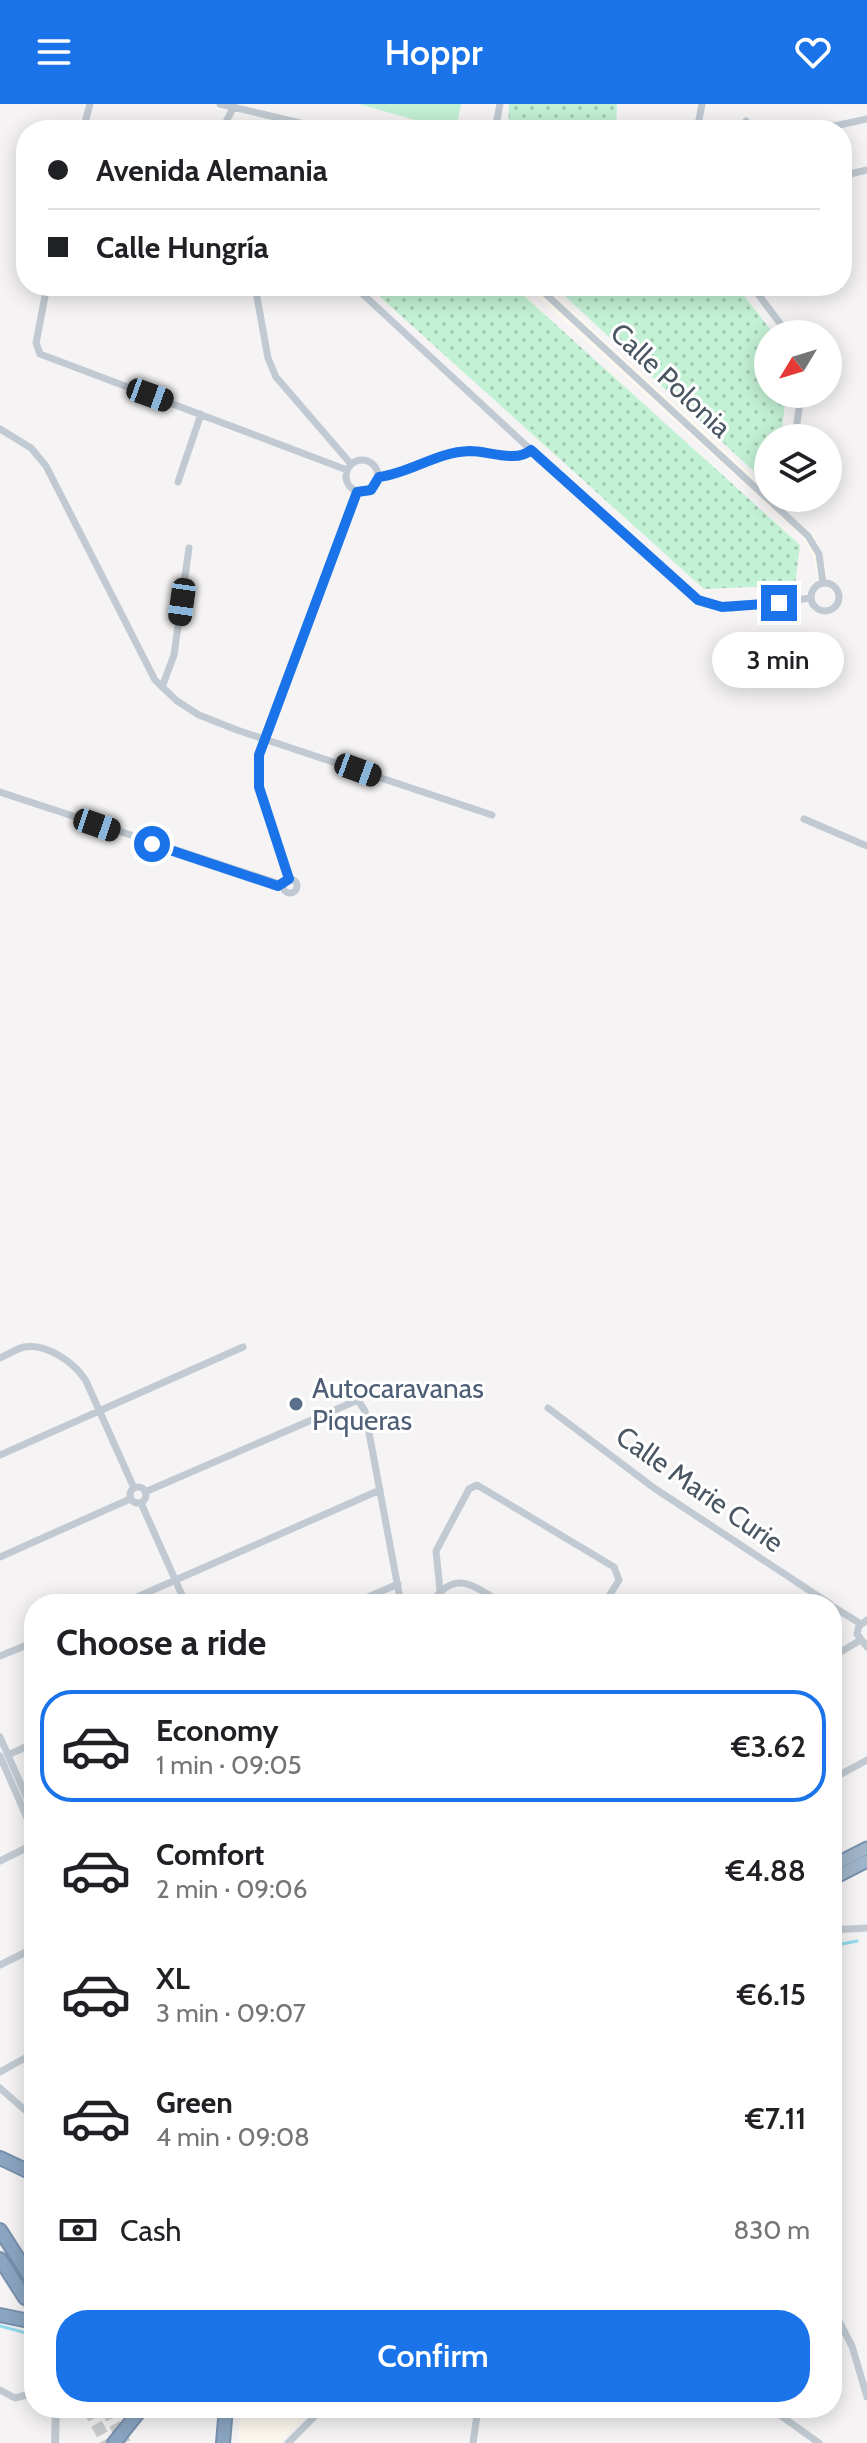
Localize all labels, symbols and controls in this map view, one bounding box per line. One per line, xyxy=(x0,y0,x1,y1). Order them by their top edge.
icon: menu xyxy=(32,30,76,74)
text: Hoppr xyxy=(384,30,483,74)
icon: heart xyxy=(791,30,835,74)
text: Avenida Alemania xyxy=(96,152,328,189)
text: Calle Hungría xyxy=(96,229,269,266)
street label: Calle Polonia xyxy=(604,316,739,445)
north arrow xyxy=(754,320,842,408)
map controls xyxy=(754,320,842,512)
car xyxy=(123,376,177,414)
button: layers xyxy=(754,424,842,512)
car xyxy=(167,577,197,627)
route end xyxy=(761,585,797,621)
callout: 3 min xyxy=(713,631,845,687)
text: 3 min xyxy=(747,644,809,676)
car xyxy=(331,751,385,789)
car xyxy=(70,806,124,844)
route start xyxy=(134,826,170,862)
place label: Autocaravanas Piqueras xyxy=(312,1371,484,1437)
marker: Autocaravanas Piqueras xyxy=(287,1395,305,1413)
street label: Calle Marie Curie xyxy=(610,1419,790,1559)
text: Choose a ride xyxy=(56,1620,266,1664)
icon: car xyxy=(60,1710,132,1782)
text: Economy xyxy=(156,1712,279,1749)
text: €3.62 xyxy=(731,1728,806,1765)
text: 1 min · 09:05 xyxy=(156,1749,302,1781)
icon: car xyxy=(60,1834,132,1906)
text: Comfort xyxy=(156,1836,264,1873)
text: €4.88 xyxy=(726,1852,806,1889)
text: 2 min · 09:06 xyxy=(156,1873,307,1905)
icon: car xyxy=(60,1958,132,2030)
text: XL xyxy=(156,1960,190,1997)
text: €6.15 xyxy=(737,1976,806,2013)
text: 3 min · 09:07 xyxy=(156,1997,306,2029)
icon: car xyxy=(60,2082,132,2154)
text: Green xyxy=(156,2084,233,2121)
text: €7.11 xyxy=(745,2100,806,2137)
text: 4 min · 09:08 xyxy=(156,2121,310,2153)
icon: cash xyxy=(56,2208,100,2252)
text: Cash xyxy=(120,2212,182,2249)
text: 830 m xyxy=(733,2214,810,2246)
button: Confirm xyxy=(56,2310,810,2402)

